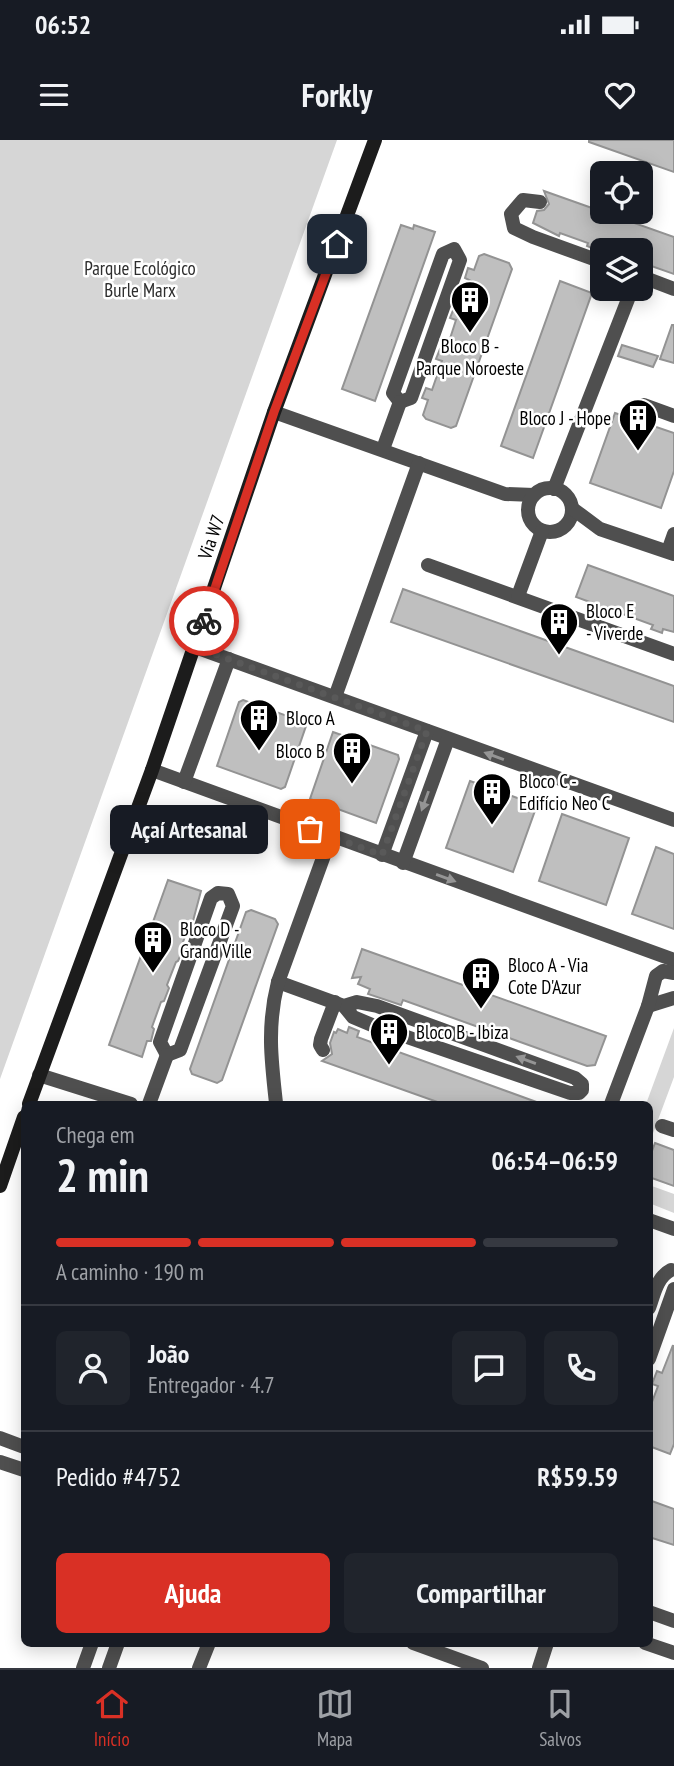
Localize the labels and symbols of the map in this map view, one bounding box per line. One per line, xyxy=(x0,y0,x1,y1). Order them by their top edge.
pin xyxy=(307,214,367,274)
park label: Parque Ecológico Burle Marx xyxy=(84,256,196,302)
building icon: Bloco B - Parque Noroeste xyxy=(449,279,491,334)
place label: Bloco B - Parque Noroeste xyxy=(416,334,524,380)
building icon: Bloco J - Hope xyxy=(617,397,659,452)
place label: Bloco J - Hope xyxy=(520,406,611,430)
street label: Via W7 xyxy=(192,512,230,563)
courier xyxy=(169,586,239,656)
place label: Bloco E - Viverde xyxy=(586,599,643,645)
building icon: Bloco E - Viverde xyxy=(538,601,580,656)
building icon: Bloco A xyxy=(238,697,280,752)
place label: Bloco A xyxy=(286,706,335,730)
building icon: Bloco B xyxy=(331,730,373,785)
place label: Bloco B xyxy=(276,739,325,763)
one-way arrow xyxy=(484,750,505,761)
place label: Bloco C - Edifício Neo C xyxy=(519,769,611,815)
building icon: Bloco C - Edifício Neo C xyxy=(471,771,513,826)
one-way arrow xyxy=(419,790,430,811)
pin xyxy=(280,799,340,859)
callout: Açaí Artesanal xyxy=(110,804,268,854)
one-way arrow xyxy=(436,873,457,884)
place label: Bloco D - Grand Ville xyxy=(180,917,252,963)
building icon: Bloco D - Grand Ville xyxy=(132,919,174,974)
place label: Bloco A - Via Cote D'Azur xyxy=(508,953,588,999)
building icon: Bloco A - Via Cote D'Azur xyxy=(460,955,502,1010)
building icon: Bloco B - Ibiza xyxy=(368,1011,410,1066)
place label: Bloco B - Ibiza xyxy=(416,1020,509,1044)
one-way arrow xyxy=(516,1054,537,1065)

